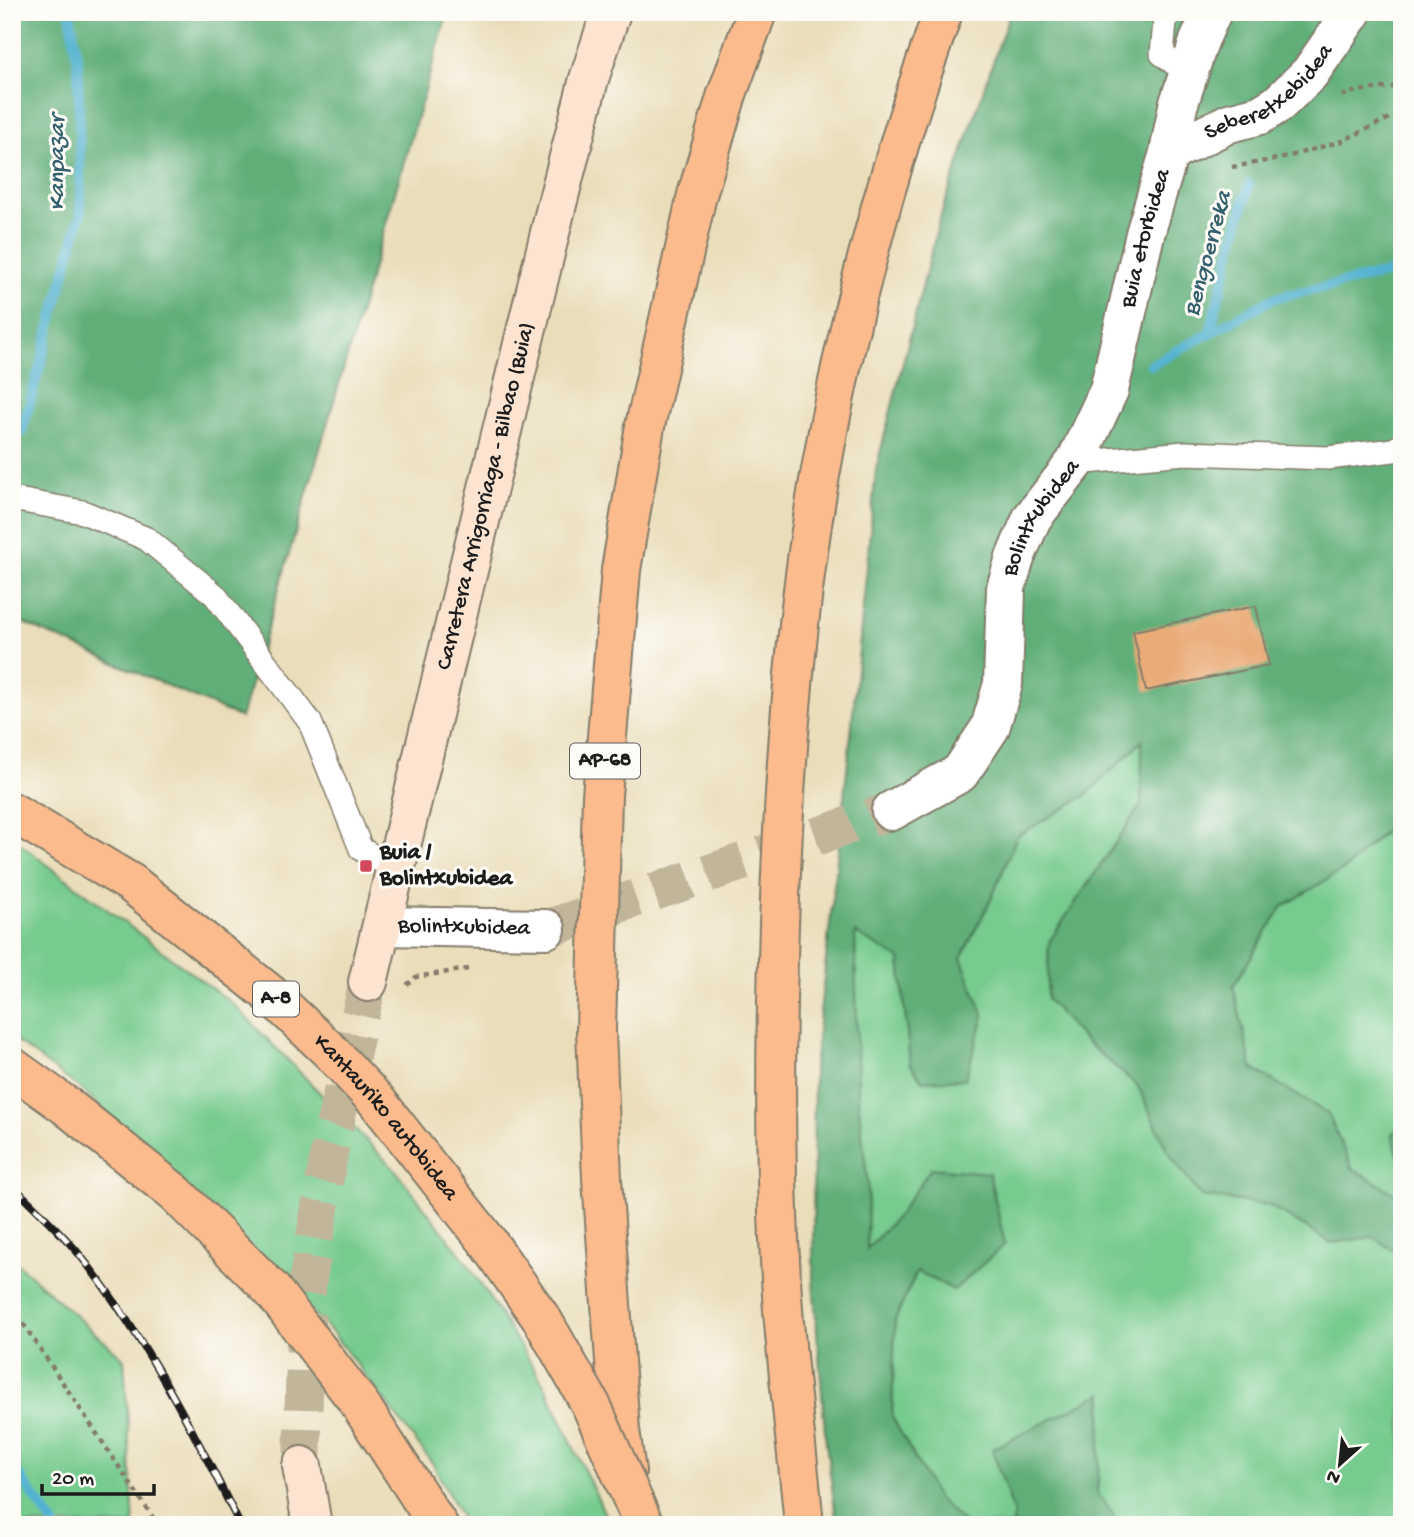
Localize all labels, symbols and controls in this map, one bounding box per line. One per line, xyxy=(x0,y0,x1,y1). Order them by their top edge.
street label: Seberetxebidea xyxy=(1200,38,1340,147)
water label: Kanpazar xyxy=(44,111,73,211)
street label: Buia etorbidea xyxy=(1115,165,1177,311)
water label: Bengoerreka xyxy=(1178,187,1240,320)
street label: Carretera Arrigorriaga - Bilbao (Buia) xyxy=(431,320,541,673)
street label: Bolintxubidea xyxy=(997,453,1087,580)
road number: AP-68 xyxy=(570,744,640,778)
place label: Buia / Bolintxubidea xyxy=(379,840,513,893)
marker: Buia / Bolintxubidea xyxy=(358,858,374,874)
street label: Bolintxubidea xyxy=(397,913,532,942)
road number: A-8 xyxy=(253,982,299,1016)
street label: Kantauriko autobidea xyxy=(307,1029,465,1207)
north arrow xyxy=(1306,1428,1376,1498)
scale bar xyxy=(42,1453,154,1497)
text: N xyxy=(1323,1463,1345,1489)
text: 20 m xyxy=(52,1468,94,1493)

